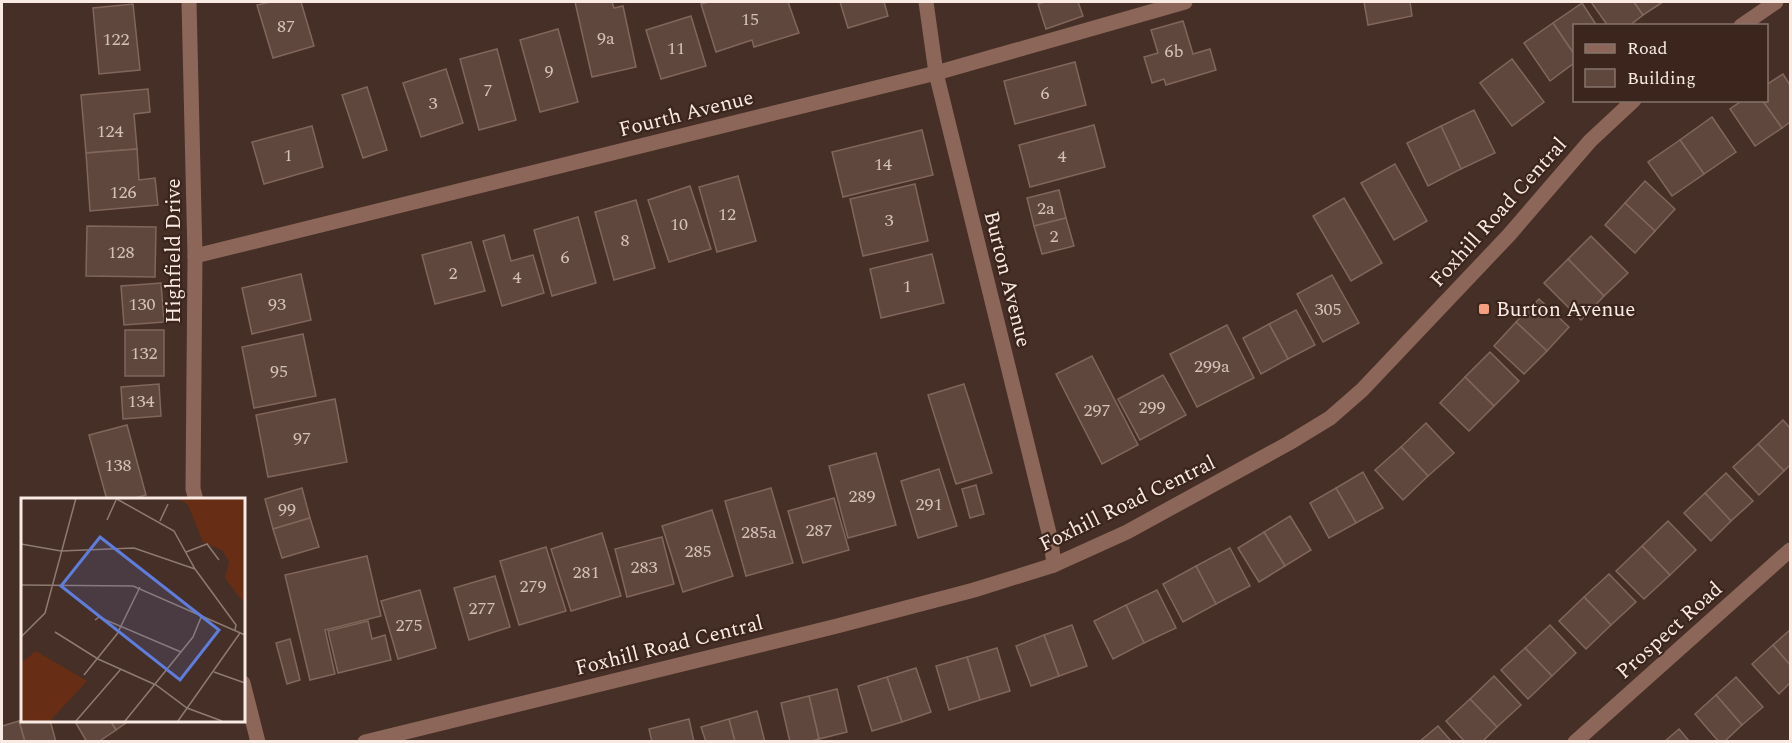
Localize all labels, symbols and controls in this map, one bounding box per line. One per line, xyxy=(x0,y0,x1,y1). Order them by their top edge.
house number: 15 xyxy=(741,6,759,33)
house number: 87 xyxy=(277,13,295,40)
legend xyxy=(1573,24,1768,102)
house number: 9a xyxy=(597,25,615,52)
house number: 122 xyxy=(103,26,130,53)
house number: 11 xyxy=(667,35,685,62)
text: Road xyxy=(1627,35,1668,62)
house number: 6b xyxy=(1164,38,1184,65)
house number: 9 xyxy=(545,58,554,85)
text: Building xyxy=(1627,65,1696,92)
house number: 7 xyxy=(484,77,493,104)
house number: 6 xyxy=(1041,80,1050,107)
street label: Fourth Avenue xyxy=(615,82,757,146)
house number: 3 xyxy=(429,90,438,117)
house number: 124 xyxy=(97,118,124,145)
street label: Foxhill Road Central xyxy=(1422,130,1575,295)
house number: 1 xyxy=(284,142,293,169)
house number: 4 xyxy=(1058,143,1067,170)
house number: 14 xyxy=(874,151,892,178)
street label: Highfield Drive xyxy=(158,178,190,324)
house number: 126 xyxy=(110,179,137,206)
house number: 2a xyxy=(1037,195,1055,222)
house number: 12 xyxy=(718,201,736,228)
house number: 3 xyxy=(885,207,894,234)
street label: Burton Avenue xyxy=(975,208,1039,351)
house number: 10 xyxy=(670,211,688,238)
house number: 2 xyxy=(1050,223,1059,250)
house number: 8 xyxy=(621,227,630,254)
house number: 128 xyxy=(108,239,135,266)
house number: 6 xyxy=(561,244,570,271)
house number: 2 xyxy=(449,260,458,287)
house number: 4 xyxy=(513,264,522,291)
house number: 1 xyxy=(903,273,912,300)
house number: 130 xyxy=(129,291,156,318)
house number: 93 xyxy=(268,291,286,318)
place label: Burton Avenue xyxy=(1496,294,1636,326)
house number: 305 xyxy=(1315,296,1342,323)
marker: Burton Avenue xyxy=(1477,302,1491,316)
house number: 132 xyxy=(131,340,158,367)
house number: 299a xyxy=(1194,353,1230,380)
house number: 95 xyxy=(270,358,288,385)
house number: 134 xyxy=(128,388,155,415)
house number: 299 xyxy=(1139,394,1166,421)
house number: 297 xyxy=(1084,397,1111,424)
house number: 97 xyxy=(293,425,311,452)
street label: Foxhill Road Central xyxy=(1034,447,1221,561)
house number: 138 xyxy=(105,452,132,479)
house number: 289 xyxy=(849,483,876,510)
house number: 291 xyxy=(916,491,943,518)
house number: 99 xyxy=(278,496,296,523)
inset map xyxy=(21,498,244,722)
house number: 287 xyxy=(806,517,833,544)
house number: 285a xyxy=(741,519,777,546)
house number: 285 xyxy=(685,538,712,565)
house number: 283 xyxy=(631,554,658,581)
house number: 281 xyxy=(573,559,600,586)
house number: 279 xyxy=(520,573,547,600)
street label: Prospect Road xyxy=(1609,574,1730,688)
house number: 277 xyxy=(469,595,496,622)
street label: Foxhill Road Central xyxy=(572,607,767,685)
house number: 275 xyxy=(396,612,423,639)

